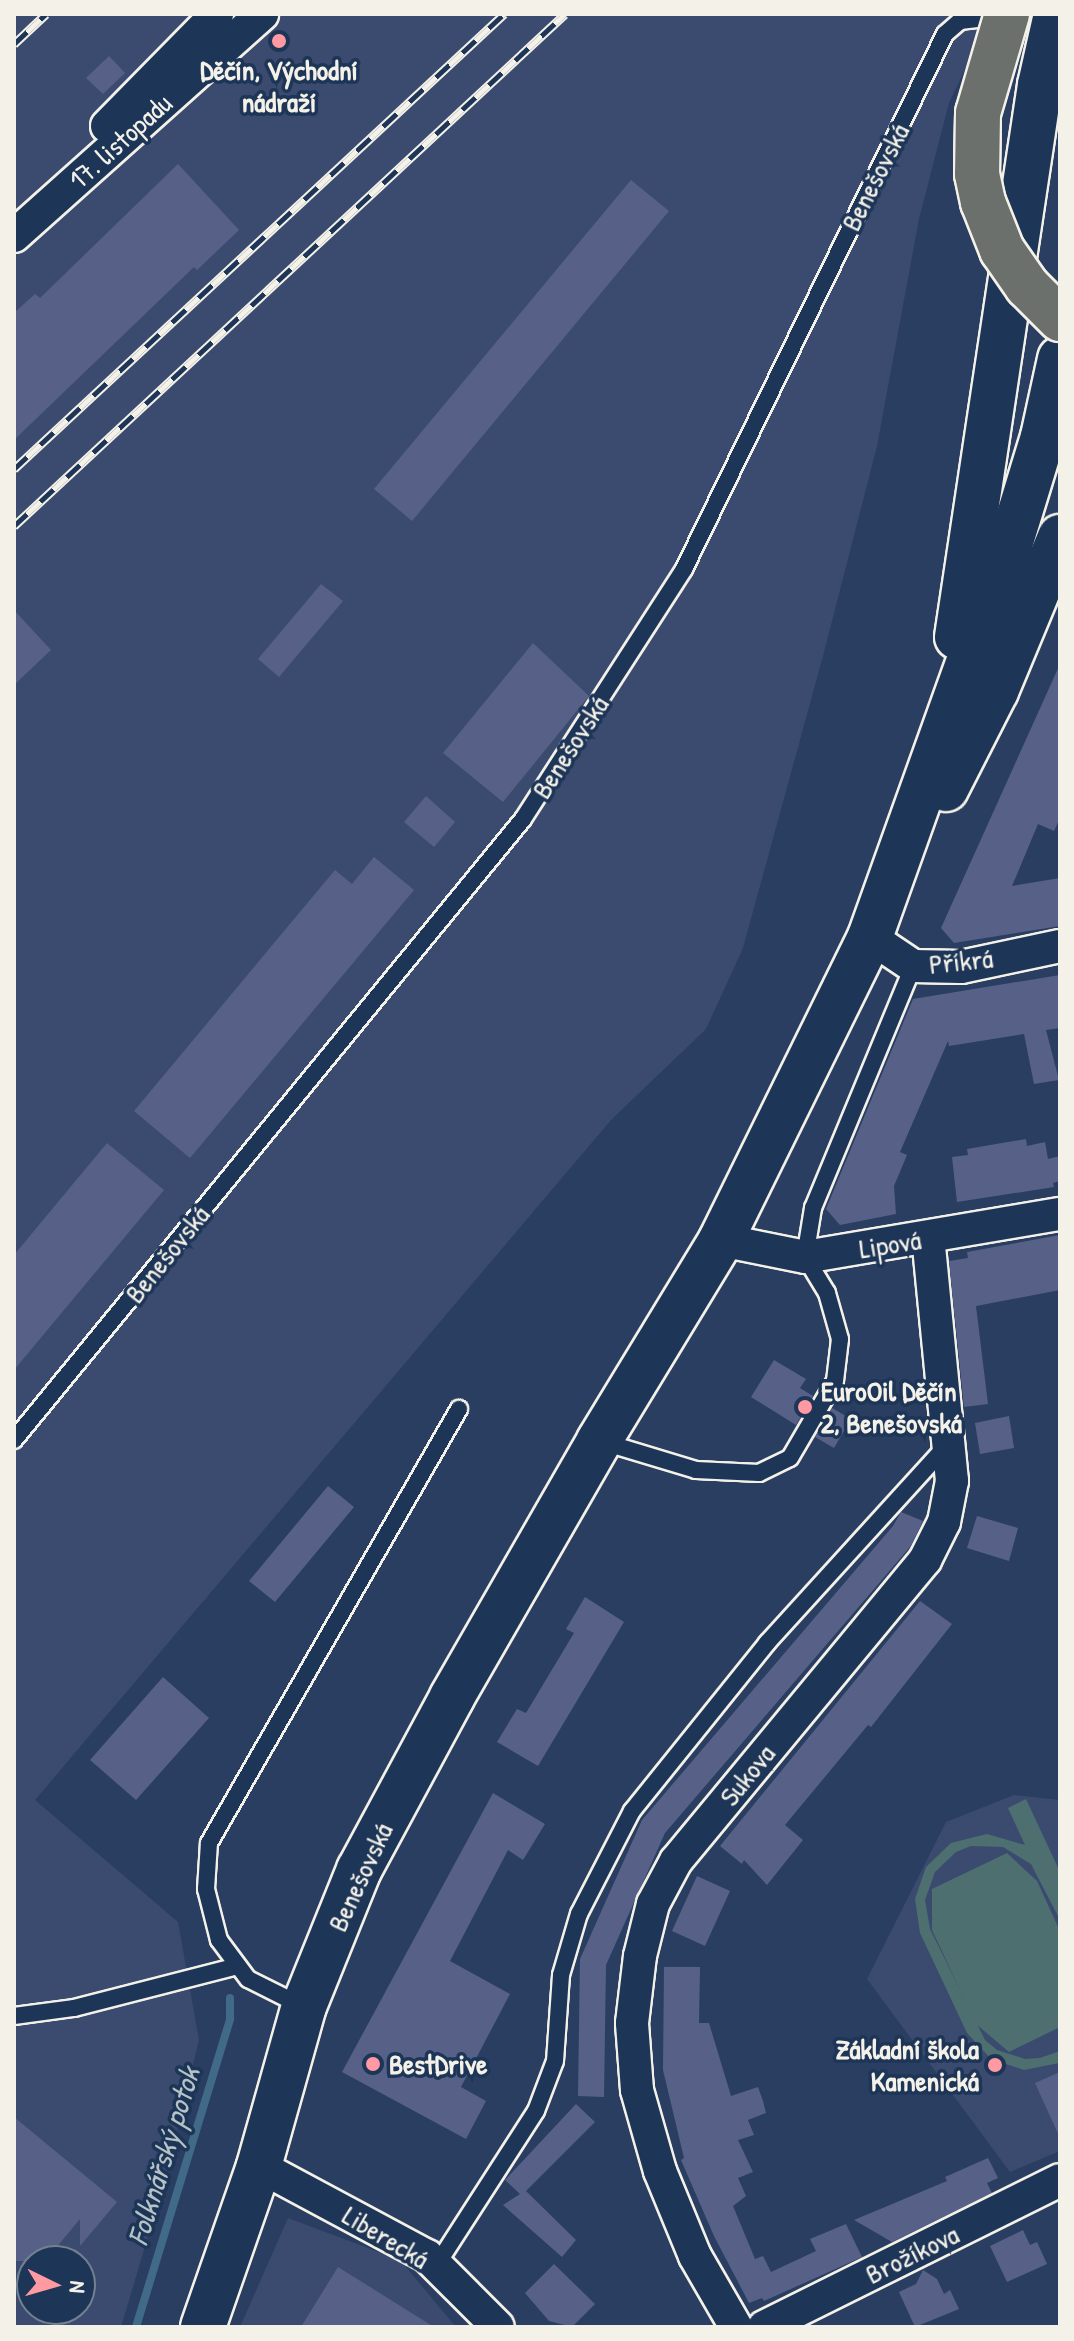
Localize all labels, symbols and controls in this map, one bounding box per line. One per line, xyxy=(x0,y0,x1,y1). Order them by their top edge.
marker: Děčín, Východní nádraží xyxy=(270,32,288,50)
place label: Děčín, Východní nádraží xyxy=(200,53,358,119)
street label: 17. listopadu xyxy=(62,86,178,196)
street label: Benešovská xyxy=(834,118,916,236)
street label: Benešovská xyxy=(524,689,616,805)
street label: Příkrá xyxy=(927,941,995,981)
street label: Benešovská xyxy=(118,1198,216,1310)
street label: Lipová xyxy=(857,1223,923,1265)
place label: EuroOil Děčín 2, Benešovská xyxy=(821,1374,962,1440)
marker: EuroOil Děčín 2, Benešovská xyxy=(796,1398,814,1416)
street label: Sukova xyxy=(712,1738,782,1812)
street label: Benešovská xyxy=(320,1817,400,1937)
place label: Základní škola Kamenická xyxy=(835,2032,979,2098)
place label: BestDrive xyxy=(389,2047,487,2081)
marker: BestDrive xyxy=(364,2055,382,2073)
marker: Základní škola Kamenická xyxy=(986,2056,1004,2074)
water label: Folknářský potok xyxy=(119,2063,207,2249)
street label: Liberecká xyxy=(337,2198,435,2276)
street label: Brožíkova xyxy=(860,2217,964,2291)
north arrow xyxy=(16,2245,96,2325)
text: N xyxy=(62,2280,93,2294)

